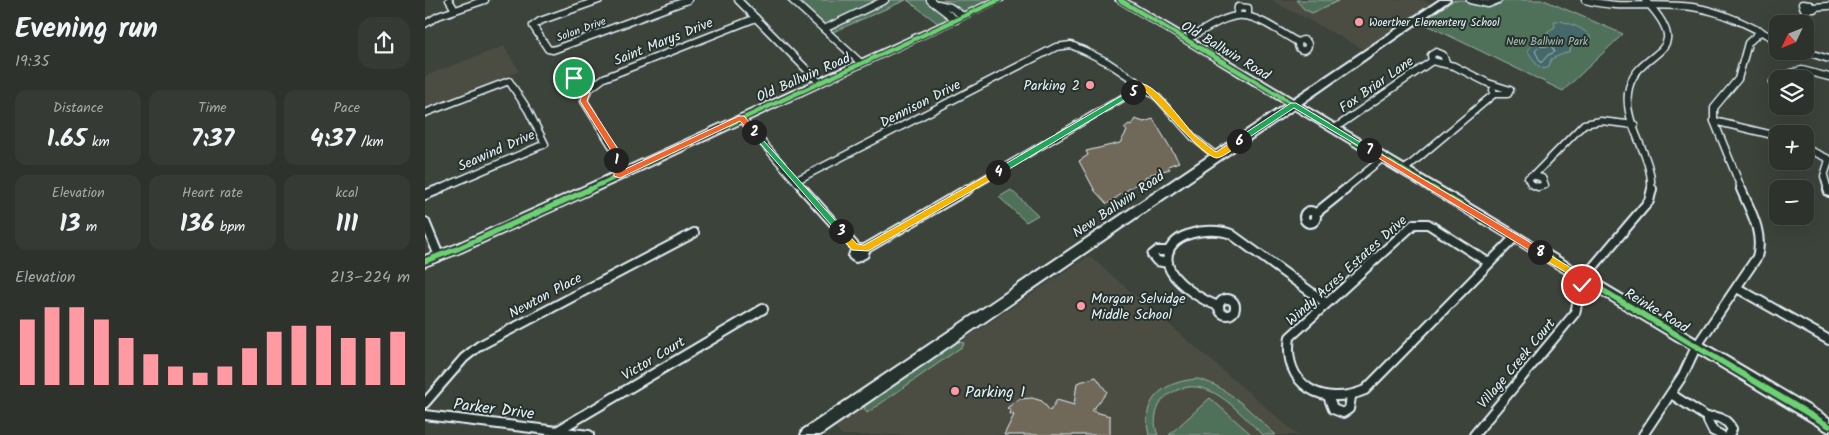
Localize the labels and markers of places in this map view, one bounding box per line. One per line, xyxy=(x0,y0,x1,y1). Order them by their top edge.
place label: Woerther Elementery School xyxy=(1369,14,1500,32)
marker: Woerther Elementery School xyxy=(1353,16,1365,28)
pin xyxy=(553,57,595,99)
place label: Parking 2 xyxy=(1023,75,1080,97)
marker: Parking 2 xyxy=(1084,79,1096,91)
pin: 5 xyxy=(1121,80,1145,104)
pin: 2 xyxy=(741,120,767,144)
pin: 6 xyxy=(1227,128,1251,154)
pin: 7 xyxy=(1357,138,1381,162)
pin: 1 xyxy=(603,148,629,172)
pin: 4 xyxy=(985,160,1011,184)
pin: 3 xyxy=(829,218,853,244)
pin: 8 xyxy=(1527,240,1553,264)
pin xyxy=(1561,264,1603,306)
place label: Morgan Selvidge Middle School xyxy=(1091,288,1186,326)
marker: Morgan Selvidge Middle School xyxy=(1075,300,1087,312)
place label: Parking 1 xyxy=(965,380,1025,405)
marker: Parking 1 xyxy=(949,385,961,397)

